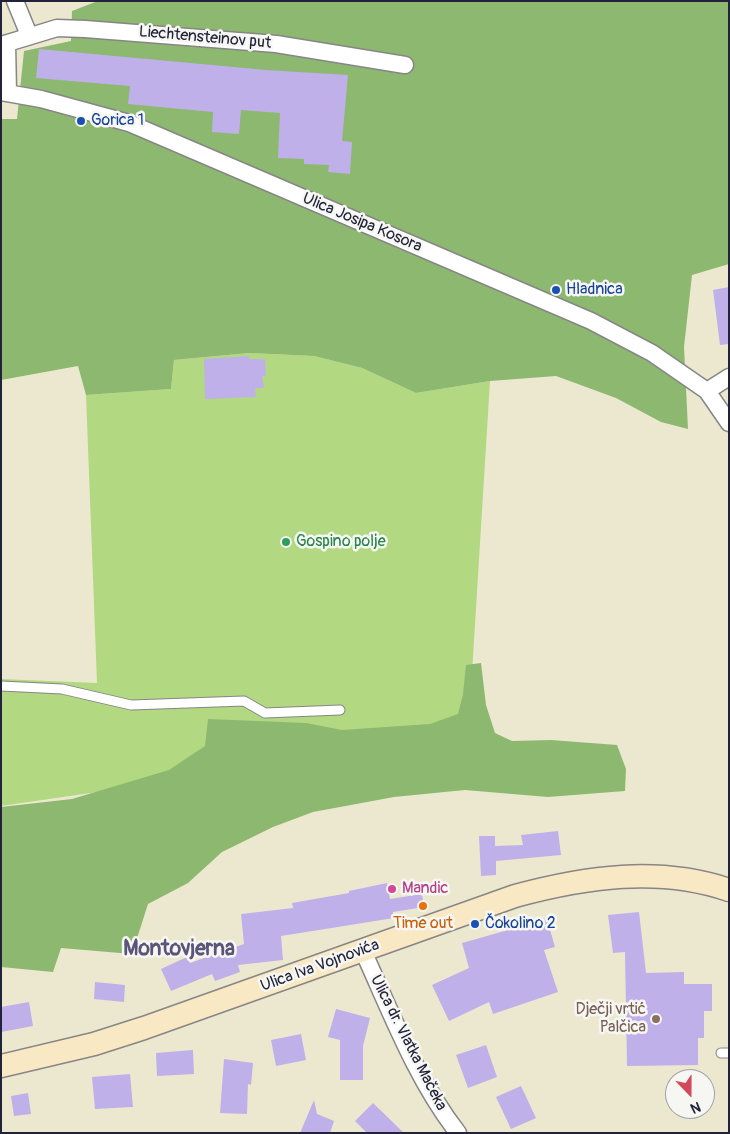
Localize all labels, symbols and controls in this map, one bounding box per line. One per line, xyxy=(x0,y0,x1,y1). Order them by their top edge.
street label: Liechtensteinov put xyxy=(138,23,272,53)
place label: Gorica 1 xyxy=(91,111,144,131)
marker: Gorica 1 xyxy=(75,115,87,127)
street label: Ulica Josipa Kosora xyxy=(299,189,425,257)
place label: Hladnica xyxy=(566,280,623,300)
marker: Hladnica xyxy=(550,284,562,296)
place label: Gospino polje xyxy=(296,532,386,552)
marker: Gospino polje xyxy=(280,536,292,548)
place label: Mandic xyxy=(402,879,448,899)
marker: Mandic xyxy=(386,883,398,895)
marker: Time out xyxy=(417,900,429,912)
place label: Time out xyxy=(393,914,453,934)
place label: Čokolino 2 xyxy=(485,914,556,934)
marker: Čokolino 2 xyxy=(469,918,481,930)
street label: Ulica Iva Vojnovića xyxy=(258,936,382,996)
district label: Montovjerna xyxy=(123,937,235,963)
street label: Ulica dr. Vlatka Mačeka xyxy=(366,972,450,1114)
place label: Dječji vrtić Palčica xyxy=(576,1000,646,1038)
marker: Dječji vrtić Palčica xyxy=(650,1013,662,1025)
north arrow xyxy=(665,1069,715,1119)
text: N xyxy=(688,1098,703,1117)

